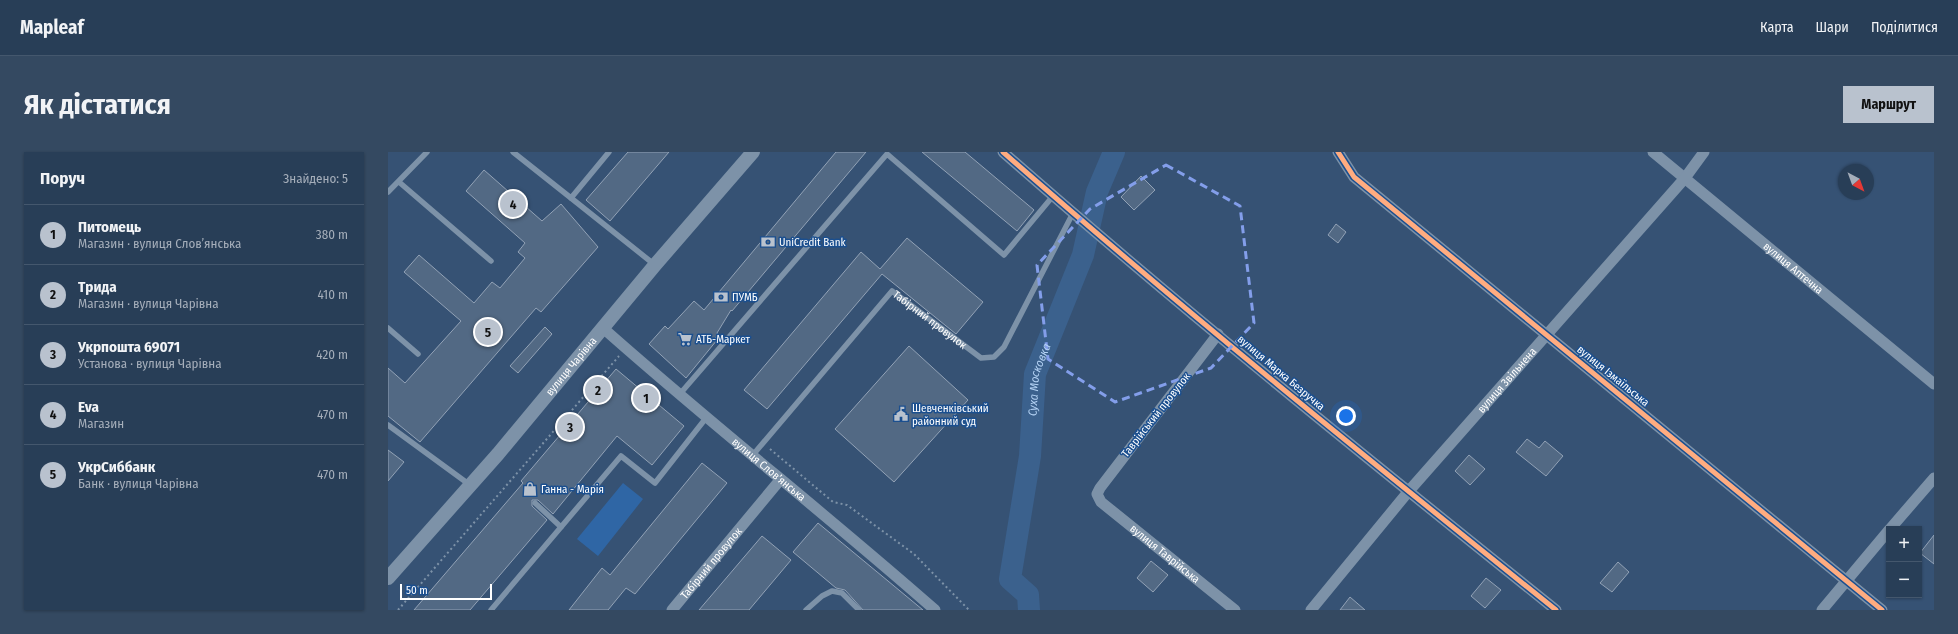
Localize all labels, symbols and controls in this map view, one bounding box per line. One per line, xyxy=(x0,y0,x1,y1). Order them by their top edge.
text: Mapleaf xyxy=(20,16,84,39)
text: Карта xyxy=(1760,19,1794,36)
text: Шари xyxy=(1816,19,1849,36)
text: Поділитися xyxy=(1871,19,1938,36)
button: Маршрут xyxy=(1843,86,1934,123)
text: Як дістатися xyxy=(24,88,171,121)
north arrow xyxy=(1838,164,1874,200)
text: Поруч xyxy=(40,168,85,189)
text: Знайдено: 5 xyxy=(283,171,348,186)
pin: 4 xyxy=(500,189,526,219)
text: Питомець xyxy=(78,218,141,236)
text: 1 xyxy=(50,227,56,242)
text: 380 m xyxy=(316,227,348,242)
bank icon: UniCredit Bank xyxy=(760,234,776,250)
text: Магазин · вулиця Слов’янська xyxy=(78,236,241,251)
place label: UniCredit Bank xyxy=(779,236,846,249)
street label: вулиця Аптечна xyxy=(1761,239,1826,296)
text: Трида xyxy=(78,278,117,296)
text: 2 xyxy=(50,287,56,302)
text: 410 m xyxy=(318,287,348,302)
street label: Табірний провулок xyxy=(891,288,970,352)
bank icon: ПУМБ xyxy=(713,289,729,305)
place label: ПУМБ xyxy=(732,291,758,304)
text: Магазин · вулиця Чарівна xyxy=(78,296,219,311)
pin: 5 xyxy=(475,317,501,347)
supermarket icon: АТБ-Маркет xyxy=(677,331,693,347)
place label: АТБ-Маркет xyxy=(696,333,750,346)
street label: вулиця Марка Безручка xyxy=(1235,333,1327,413)
street label: вулиця Чарівна xyxy=(543,334,599,398)
text: Укрпошта 69071 xyxy=(78,338,180,356)
water label: Суха Московка xyxy=(1025,341,1054,417)
street label: вулиця Ізмаїльська xyxy=(1574,343,1652,409)
street label: вулиця Звільнена xyxy=(1475,345,1539,415)
text: 3 xyxy=(50,347,56,362)
text: 420 m xyxy=(316,347,348,362)
text: Установа · вулиця Чарівна xyxy=(78,356,222,371)
street label: Таврійський провулок xyxy=(1119,370,1194,460)
pin: 2 xyxy=(585,375,611,405)
pin: 1 xyxy=(633,383,659,413)
text: Eva xyxy=(78,398,99,416)
place label: Шевченківський районний суд xyxy=(912,402,989,428)
public building icon: Шевченківський районний суд xyxy=(893,406,909,422)
your location xyxy=(1336,406,1356,426)
text: 4 xyxy=(50,407,56,422)
text: 470 m xyxy=(317,407,348,422)
pin: 3 xyxy=(557,412,583,442)
text: Магазин xyxy=(78,416,124,431)
street label: вулиця Слов’янська xyxy=(730,435,808,504)
text: УкрСиббанк xyxy=(78,458,155,476)
text: 5 xyxy=(50,467,56,482)
text: 470 m xyxy=(317,467,348,482)
text: Банк · вулиця Чарівна xyxy=(78,476,199,491)
shop icon: Ганна - Марія xyxy=(522,481,538,497)
place label: Ганна - Марія xyxy=(541,483,604,496)
street label: вулиця Таврійська xyxy=(1128,522,1203,586)
street label: Табірний провулок xyxy=(678,524,745,601)
map controls xyxy=(1886,526,1922,598)
button: + xyxy=(1886,526,1922,562)
button: − xyxy=(1886,562,1922,598)
scale bar xyxy=(400,582,492,601)
text: 50 m xyxy=(406,584,428,597)

